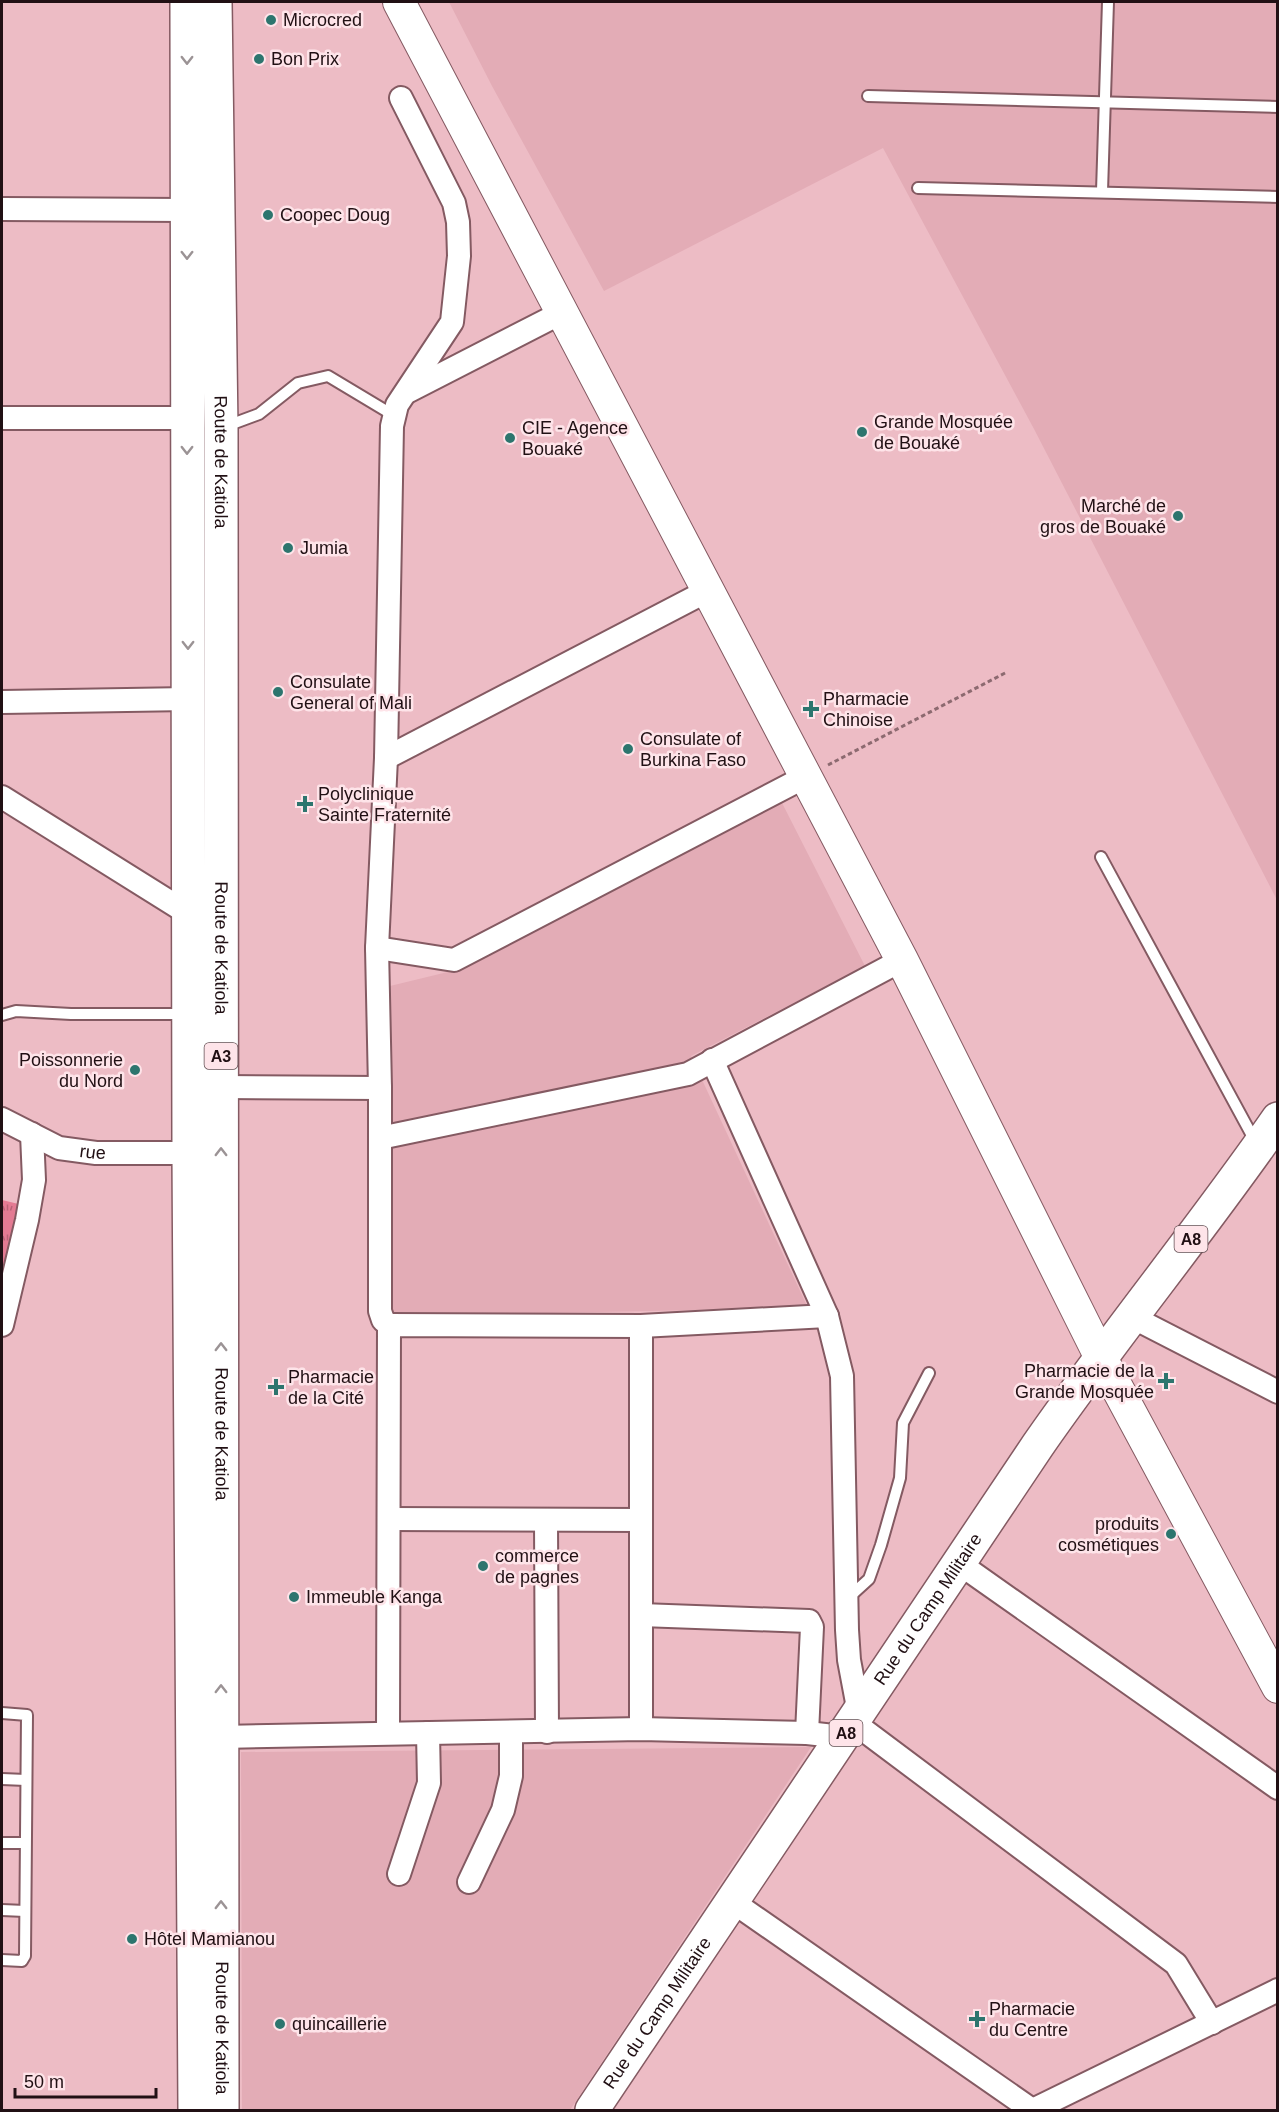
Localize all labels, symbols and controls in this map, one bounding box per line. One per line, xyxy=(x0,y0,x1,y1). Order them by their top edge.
place label: Microcred xyxy=(283,10,362,30)
marker: Microcred xyxy=(264,13,278,27)
place label: Bon Prix xyxy=(271,49,339,69)
marker: Bon Prix xyxy=(252,52,266,66)
one-way arrow xyxy=(181,55,193,64)
place label: Coopec Doug xyxy=(280,205,390,225)
marker: Coopec Doug xyxy=(261,208,275,222)
one-way arrow xyxy=(181,250,193,259)
street label: Route de Katiola xyxy=(211,395,231,530)
place label: Grande Mosquée de Bouaké xyxy=(874,412,1013,453)
place label: CIE - Agence Bouaké xyxy=(522,418,628,459)
marker: Grande Mosquée de Bouaké xyxy=(855,425,869,439)
marker: CIE - Agence Bouaké xyxy=(503,431,517,445)
one-way arrow xyxy=(181,445,194,454)
place label: Marché de gros de Bouaké xyxy=(1040,496,1166,537)
marker: Marché de gros de Bouaké xyxy=(1171,509,1185,523)
place label: Jumia xyxy=(300,538,349,558)
marker: Jumia xyxy=(281,541,295,555)
one-way arrow xyxy=(182,640,194,649)
place label: Consulate General of Mali xyxy=(290,672,412,713)
marker: Consulate General of Mali xyxy=(271,685,285,699)
place label: Pharmacie Chinoise xyxy=(823,689,909,730)
marker: Pharmacie Chinoise xyxy=(804,702,818,716)
place label: Consulate of Burkina Faso xyxy=(640,729,746,770)
marker: Consulate of Burkina Faso xyxy=(621,742,635,756)
place label: Polyclinique Sainte Fraternité xyxy=(318,784,451,825)
marker: Polyclinique Sainte Fraternité xyxy=(296,795,314,813)
street label: Route de Katiola xyxy=(211,881,231,1016)
road number: A3 xyxy=(204,1043,238,1069)
place label: Poissonnerie du Nord xyxy=(19,1050,123,1091)
marker: Poissonnerie du Nord xyxy=(128,1063,142,1077)
street label: rue xyxy=(79,1141,106,1163)
one-way arrow xyxy=(215,1148,227,1157)
road number: A8 xyxy=(1174,1226,1208,1252)
one-way arrow xyxy=(215,1343,227,1352)
place label: Pharmacie de la Grande Mosquée xyxy=(1015,1361,1155,1402)
street label: Route de Katiola xyxy=(212,1367,232,1502)
place label: Pharmacie de la Cité xyxy=(288,1367,374,1408)
marker: Pharmacie de la Grande Mosquée xyxy=(1159,1374,1173,1388)
marker: Pharmacie de la Cité xyxy=(269,1380,283,1394)
place label: produits cosmétiques xyxy=(1058,1514,1159,1555)
marker: produits cosmétiques xyxy=(1164,1527,1178,1541)
street label: Rue du Camp Militaire xyxy=(870,1530,986,1689)
place label: commerce de pagnes xyxy=(495,1546,579,1587)
marker: commerce de pagnes xyxy=(476,1559,490,1573)
place label: Immeuble Kanga xyxy=(306,1587,443,1607)
marker: Immeuble Kanga xyxy=(287,1590,301,1604)
one-way arrow xyxy=(215,1685,227,1694)
road number: A8 xyxy=(830,1720,862,1746)
one-way arrow xyxy=(215,1901,227,1910)
place label: Hôtel Mamianou xyxy=(144,1929,275,1949)
marker: Hôtel Mamianou xyxy=(125,1932,139,1946)
street label: Rue du Camp Militaire xyxy=(599,1933,715,2092)
street label: Route de Katiola xyxy=(212,1961,232,2096)
place label: Pharmacie du Centre xyxy=(989,1999,1075,2040)
marker: Pharmacie du Centre xyxy=(970,2012,984,2026)
place label: quincaillerie xyxy=(292,2014,387,2034)
marker: quincaillerie xyxy=(273,2017,287,2031)
scale bar xyxy=(15,2061,156,2099)
text: 50 m xyxy=(24,2072,64,2092)

